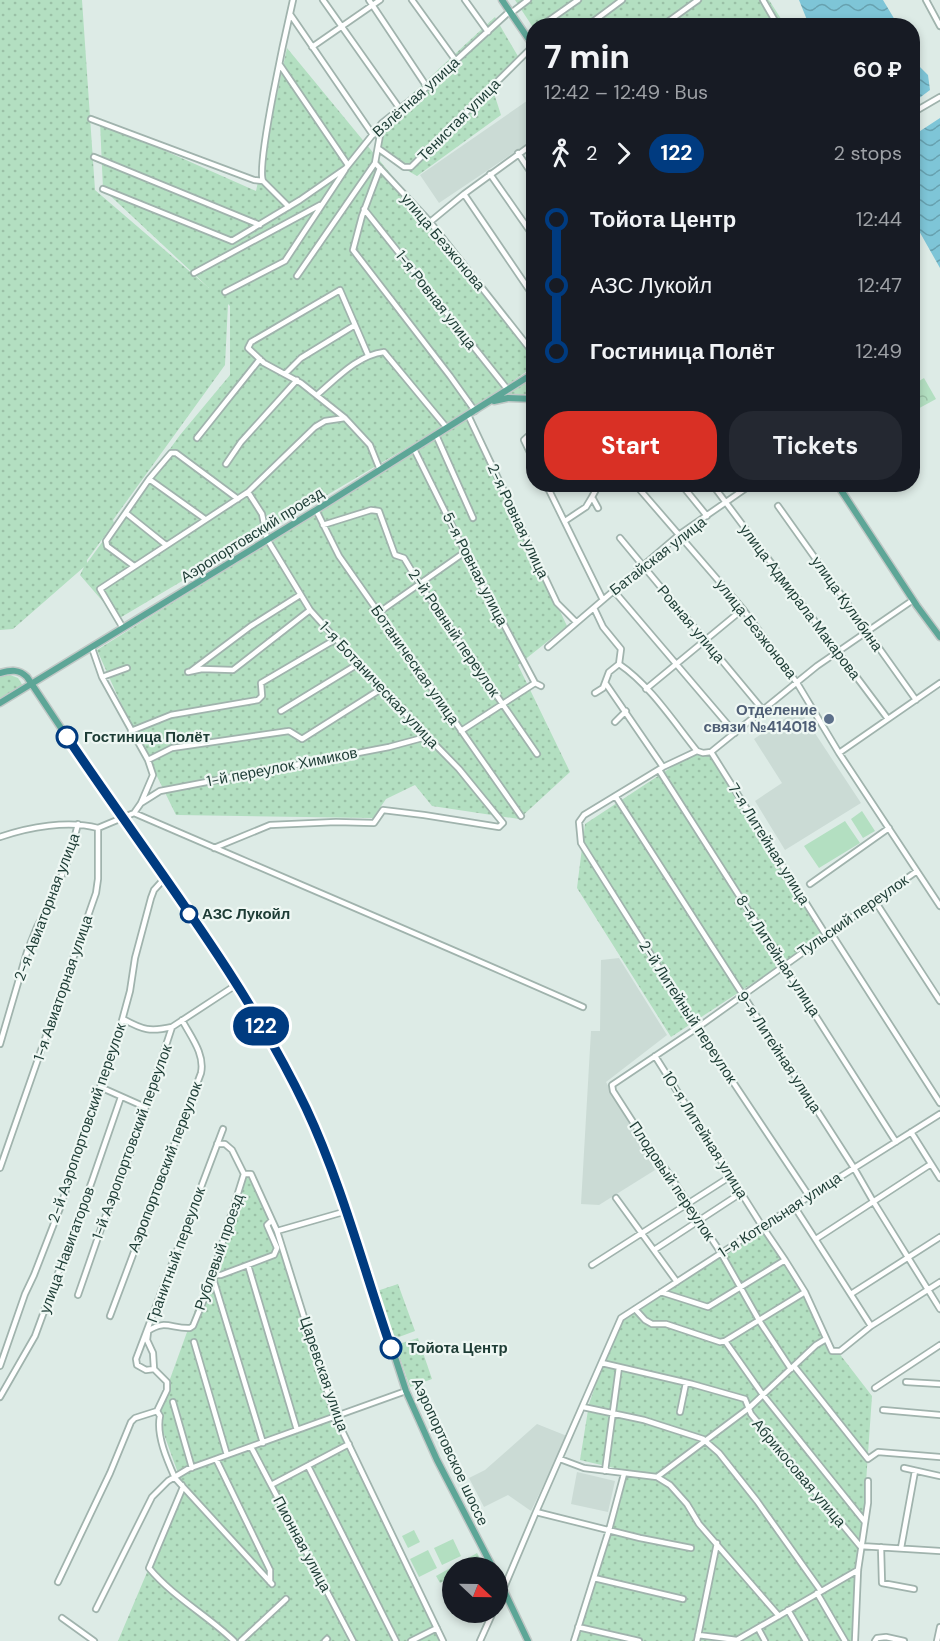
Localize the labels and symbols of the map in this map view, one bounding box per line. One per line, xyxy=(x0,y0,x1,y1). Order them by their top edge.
street label: Взлётная улица xyxy=(368,52,464,141)
street label: Тенистая улица xyxy=(413,74,505,166)
street label: улица Безжонова xyxy=(396,189,490,295)
street label: 1-я Ровная улица xyxy=(391,246,481,354)
street label: 2-я Ровная улица xyxy=(483,460,554,582)
street label: Аэропортовский проезд xyxy=(177,483,327,587)
street label: 5-я Ровная улица xyxy=(438,509,513,630)
street label: Батайская улица xyxy=(606,512,711,600)
street label: улица Адмирала Макарова xyxy=(735,520,865,684)
street label: улица Кулибина xyxy=(807,552,888,656)
street label: 2-й Ровный переулок xyxy=(404,565,505,701)
street label: улица Безжонова xyxy=(711,575,802,683)
street label: Ровная улица xyxy=(653,581,730,668)
street label: Ботаническая улица xyxy=(366,601,464,729)
street label: 1-я Ботаническая улица xyxy=(315,617,444,753)
place label: Отделение связи №414018 xyxy=(703,700,817,737)
marker: Отделение связи №414018 xyxy=(822,712,836,726)
marker: Гостиница Полёт xyxy=(56,726,78,748)
place label: Гостиница Полёт xyxy=(84,727,210,747)
street label: 1-й переулок Химиков xyxy=(205,743,359,791)
street label: 7-я Литейная улица xyxy=(724,780,815,909)
street label: 2-я Авиаторная улица xyxy=(10,830,85,984)
street label: Тульский переулок xyxy=(794,870,913,962)
street label: 8-я Литейная улица xyxy=(731,891,825,1021)
place label: АЗС Лукойл xyxy=(202,904,290,924)
marker: АЗС Лукойл xyxy=(180,905,198,923)
street label: 1-я Авиаторная улица xyxy=(29,912,98,1063)
street label: 2-й Литейный переулок xyxy=(634,937,742,1087)
street label: 9-я Литейная улица xyxy=(732,987,826,1117)
line badge: 122 xyxy=(226,1006,296,1046)
street label: 2-й Аэропортовский переулок xyxy=(43,1020,131,1225)
street label: 1-й Аэропортовский переулок xyxy=(88,1042,176,1242)
street label: 10-я Литейная улица xyxy=(658,1067,753,1203)
street label: Аэропортовский переулок xyxy=(124,1079,206,1255)
street label: Плодовый переулок xyxy=(625,1117,720,1245)
street label: 1-я Котельная улица xyxy=(715,1167,846,1262)
street label: улица Навигаторов xyxy=(35,1184,99,1316)
street label: Гранитный переулок xyxy=(142,1184,210,1326)
street label: Рублевый проезд xyxy=(190,1191,248,1313)
street label: Царевская улица xyxy=(295,1314,353,1435)
marker: Тойота Центр xyxy=(380,1337,402,1359)
place label: Тойота Центр xyxy=(408,1338,508,1358)
street label: Аэропортовское шоссе xyxy=(407,1375,493,1529)
street label: Абрикосовая улица xyxy=(748,1415,851,1532)
street label: Пионная улица xyxy=(268,1493,336,1596)
north arrow xyxy=(442,1557,508,1623)

